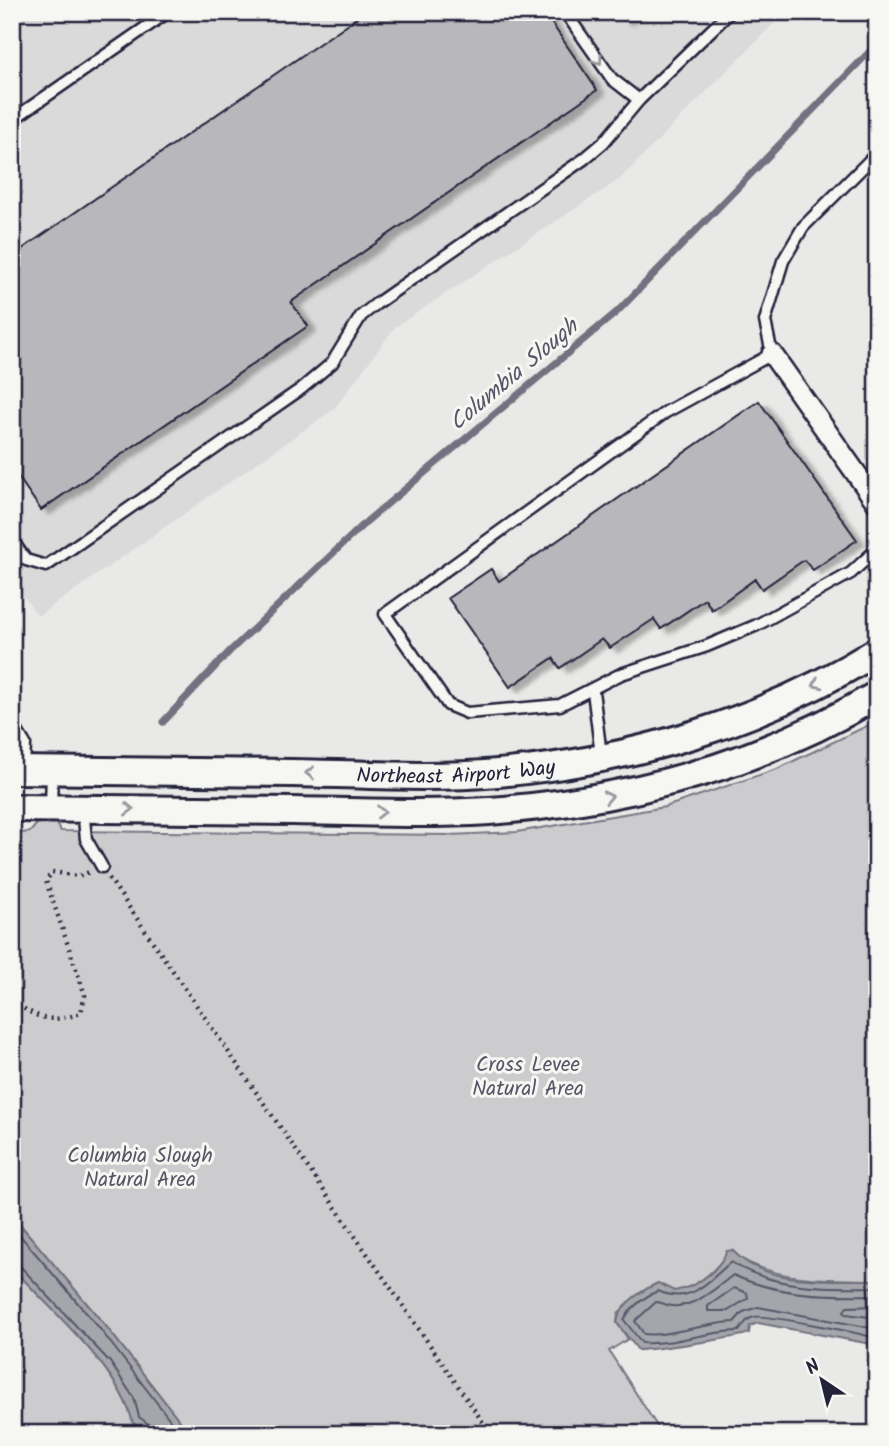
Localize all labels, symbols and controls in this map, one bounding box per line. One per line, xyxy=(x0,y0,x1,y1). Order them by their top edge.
one-way arrow xyxy=(590,52,603,65)
water label: Columbia Slough xyxy=(442,309,588,441)
one-way arrow xyxy=(812,676,824,690)
street label: Northeast Airport Way xyxy=(356,751,558,794)
one-way arrow xyxy=(304,766,315,781)
one-way arrow xyxy=(602,790,614,805)
one-way arrow xyxy=(125,801,135,817)
one-way arrow xyxy=(377,804,387,820)
park label: Cross Levee Natural Area xyxy=(472,1049,584,1106)
park label: Columbia Slough Natural Area xyxy=(67,1140,213,1197)
north arrow xyxy=(788,1344,858,1414)
text: N xyxy=(800,1352,827,1383)

